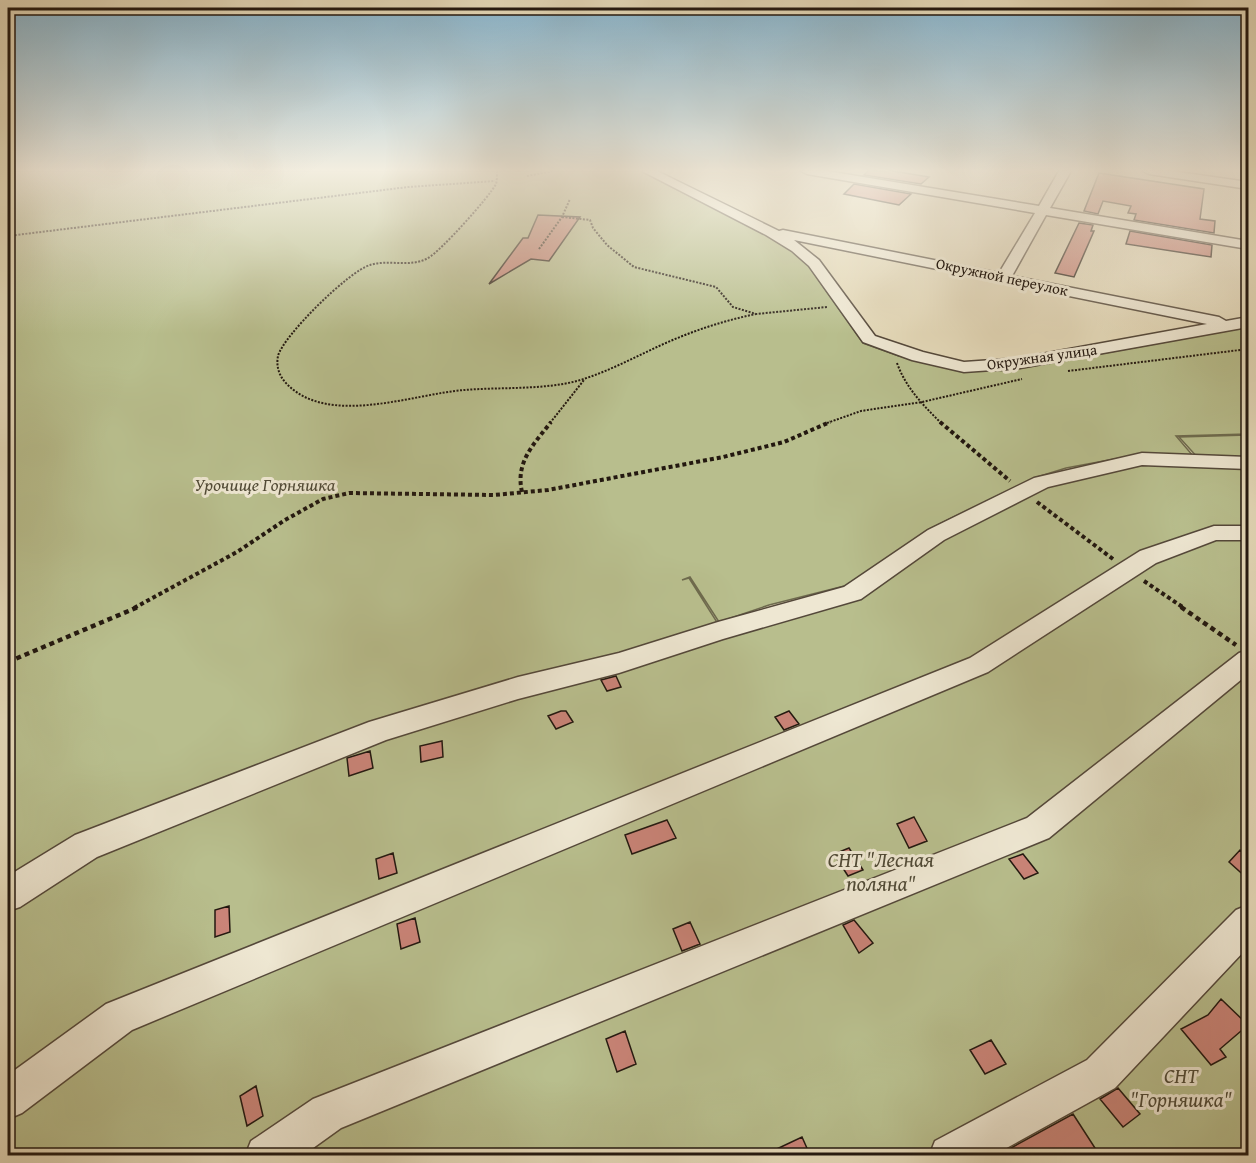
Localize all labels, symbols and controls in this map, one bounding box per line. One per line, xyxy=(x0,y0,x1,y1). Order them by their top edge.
street label: Окружной переулок xyxy=(934,252,1070,301)
street label: Окружная улица xyxy=(986,338,1099,375)
park label: Урочище Горняшка xyxy=(195,471,336,498)
park label: СНТ "Лесная поляна" xyxy=(828,844,934,899)
park label: СНТ "Горняшка" xyxy=(1130,1060,1232,1115)

